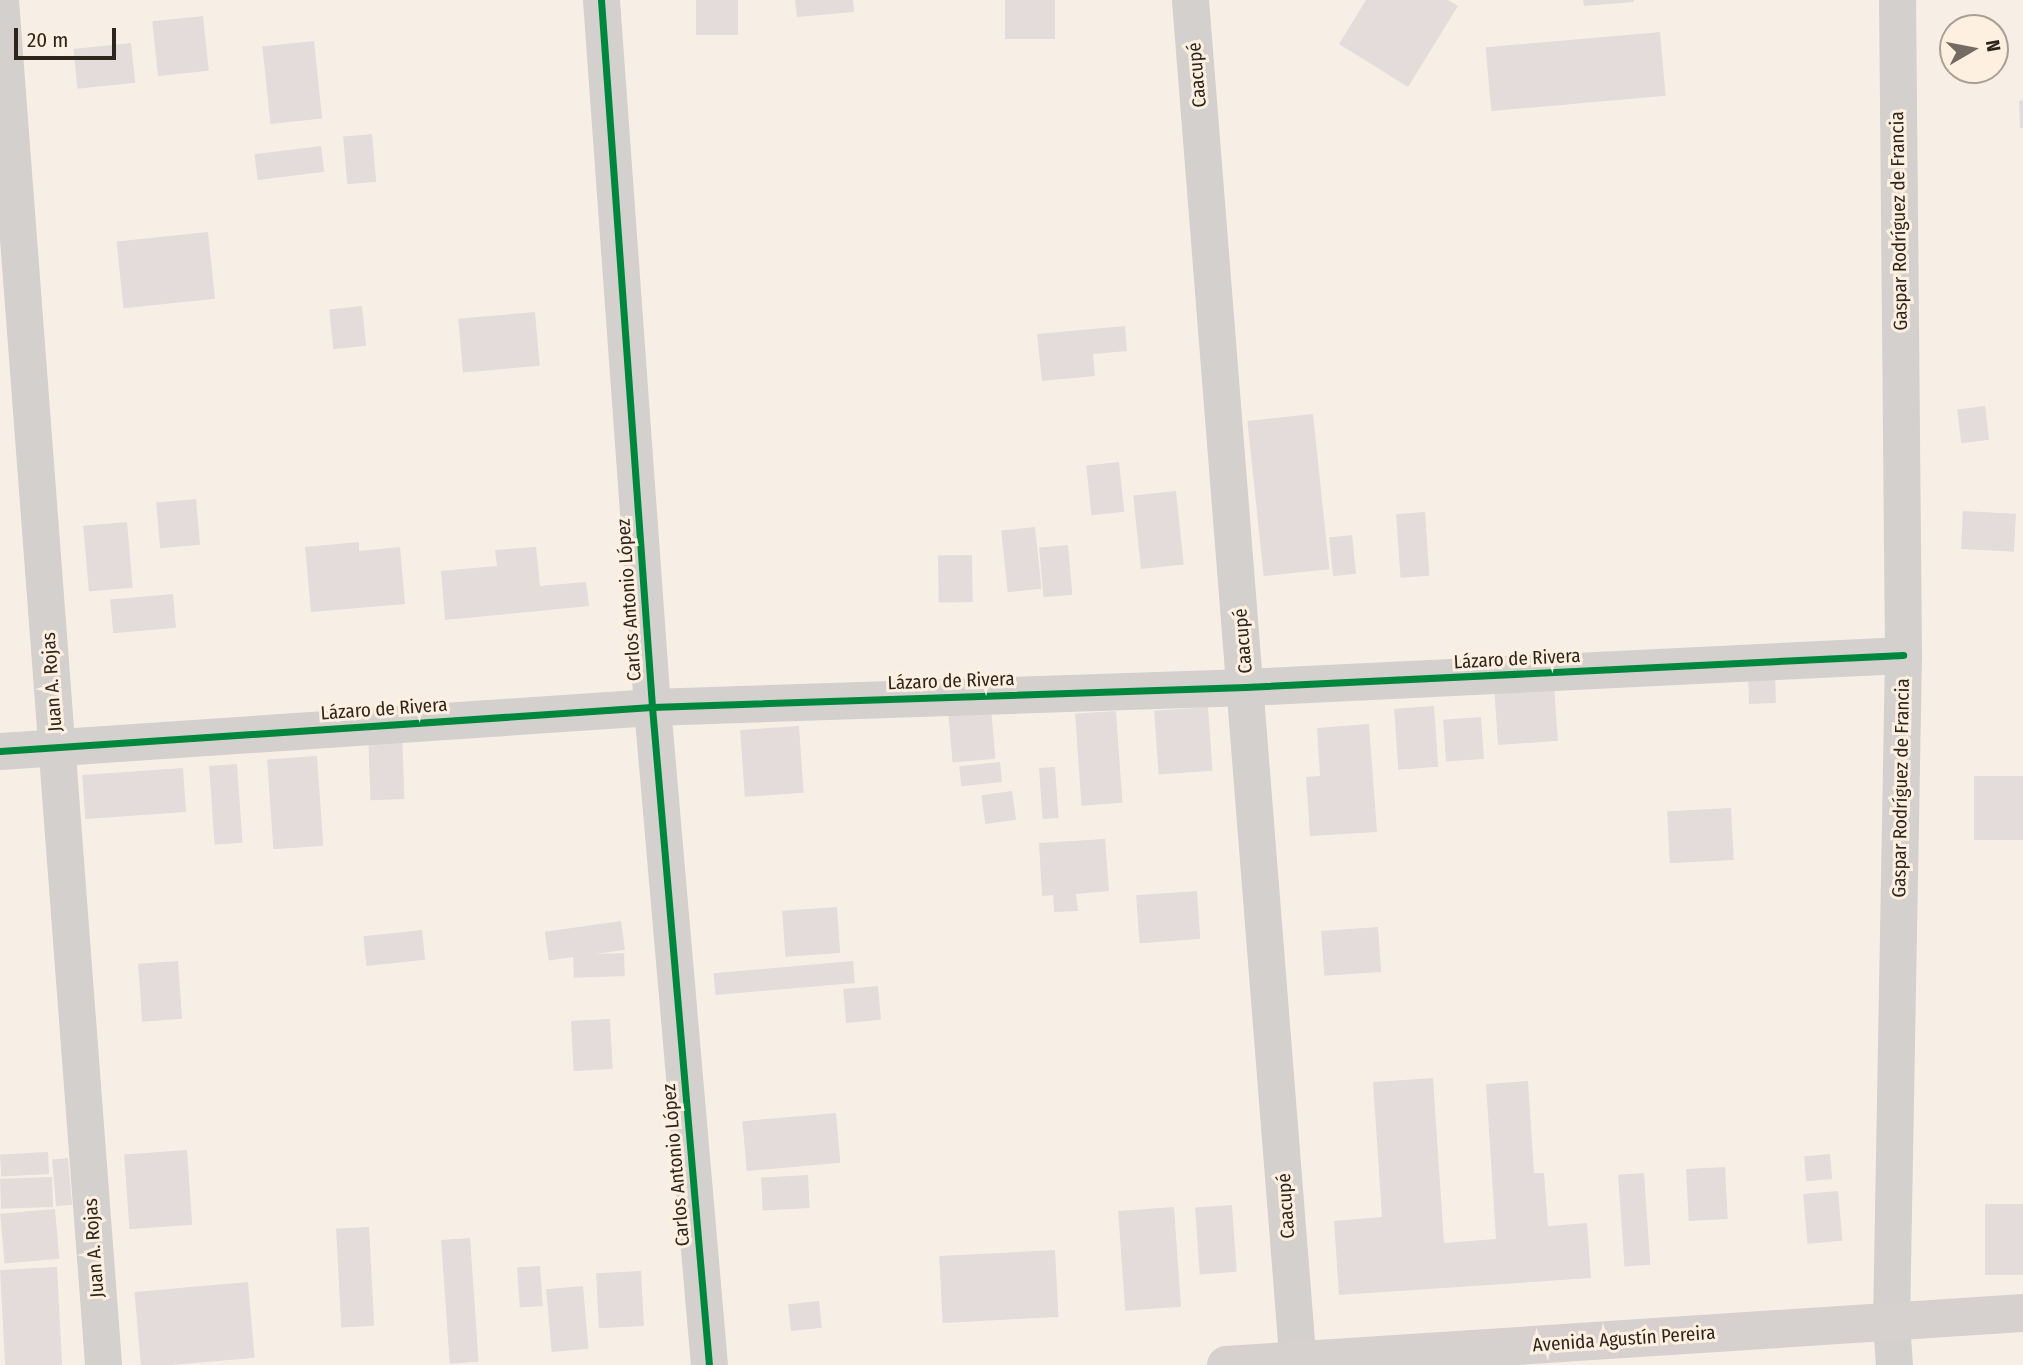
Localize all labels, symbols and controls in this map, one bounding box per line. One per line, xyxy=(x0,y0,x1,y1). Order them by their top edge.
scale bar xyxy=(18,14,119,58)
north arrow xyxy=(1939,14,2009,84)
text: 20 m xyxy=(27,27,68,53)
text: N xyxy=(1981,38,2006,53)
street label: Caacupé xyxy=(1183,41,1211,109)
street label: Gaspar Rodríguez de Francia xyxy=(1886,111,1912,331)
street label: Carlos Antonio López xyxy=(612,518,646,682)
street label: Caacupé xyxy=(1229,607,1257,675)
street label: Juan A. Rojas xyxy=(37,632,67,732)
street label: Lázaro de Rivera xyxy=(1453,644,1581,674)
street label: Lázaro de Rivera xyxy=(887,667,1015,695)
street label: Gaspar Rodríguez de Francia xyxy=(1888,678,1914,898)
street label: Lázaro de Rivera xyxy=(320,693,448,725)
street label: Carlos Antonio López xyxy=(658,1083,694,1247)
street label: Caacupé xyxy=(1272,1173,1300,1239)
street label: Juan A. Rojas xyxy=(79,1198,109,1298)
street label: Avenida Agustín Pereira xyxy=(1532,1321,1716,1357)

